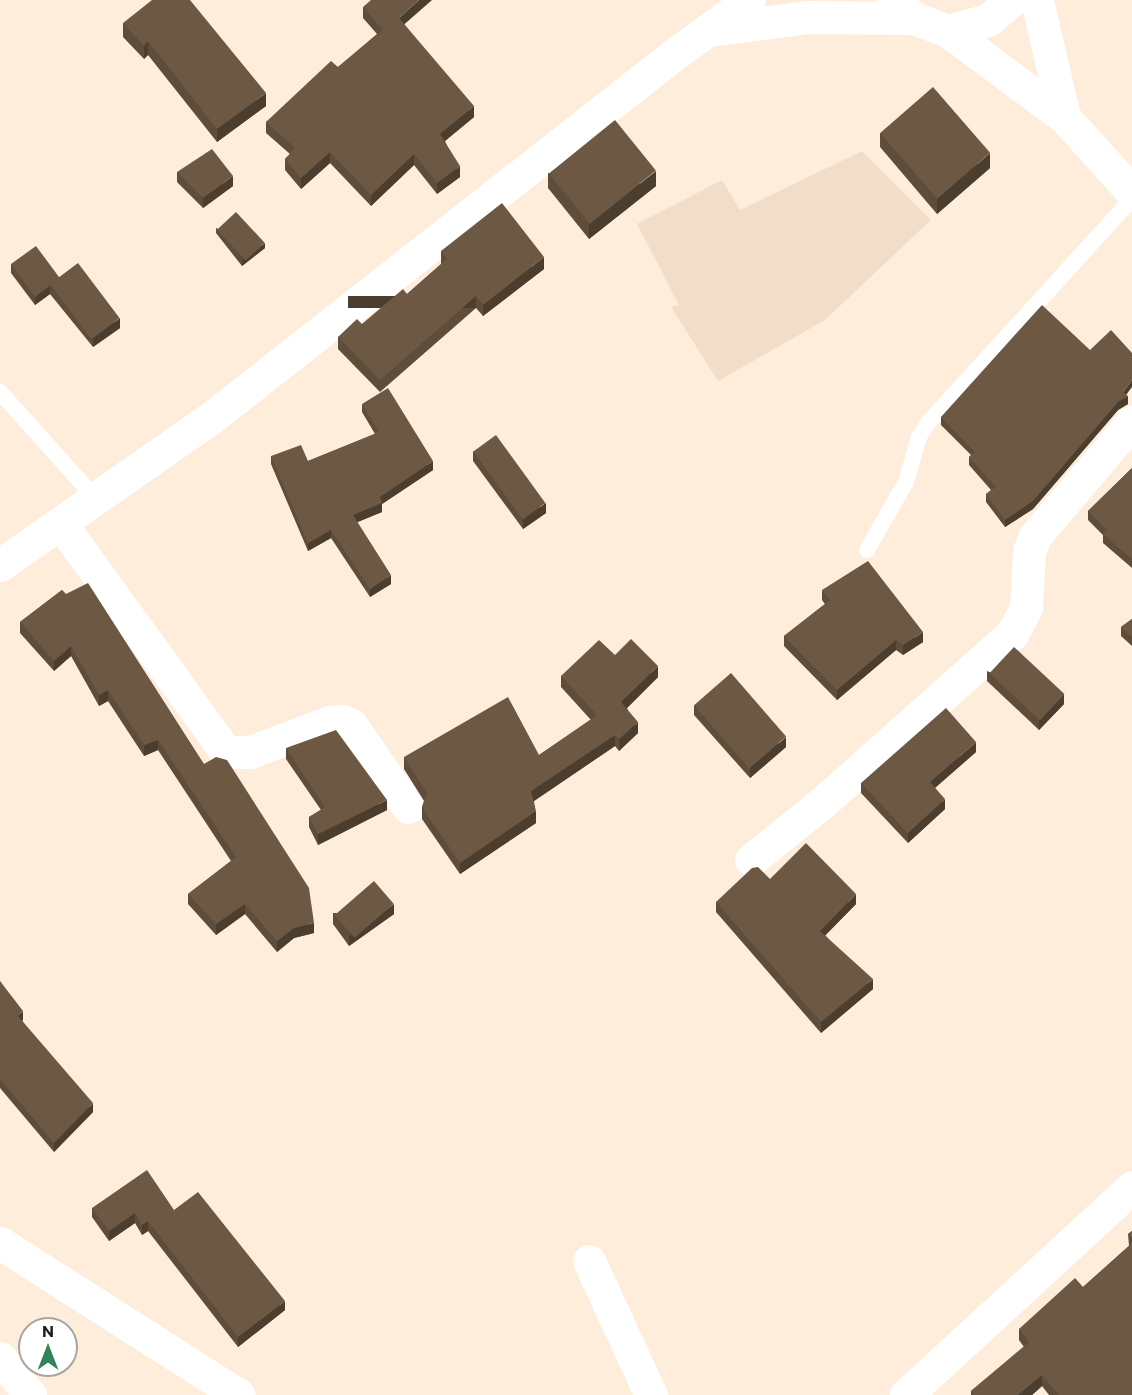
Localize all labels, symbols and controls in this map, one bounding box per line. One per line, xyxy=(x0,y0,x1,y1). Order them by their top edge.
north arrow xyxy=(18,1317,78,1377)
text: N xyxy=(42,1321,54,1340)

